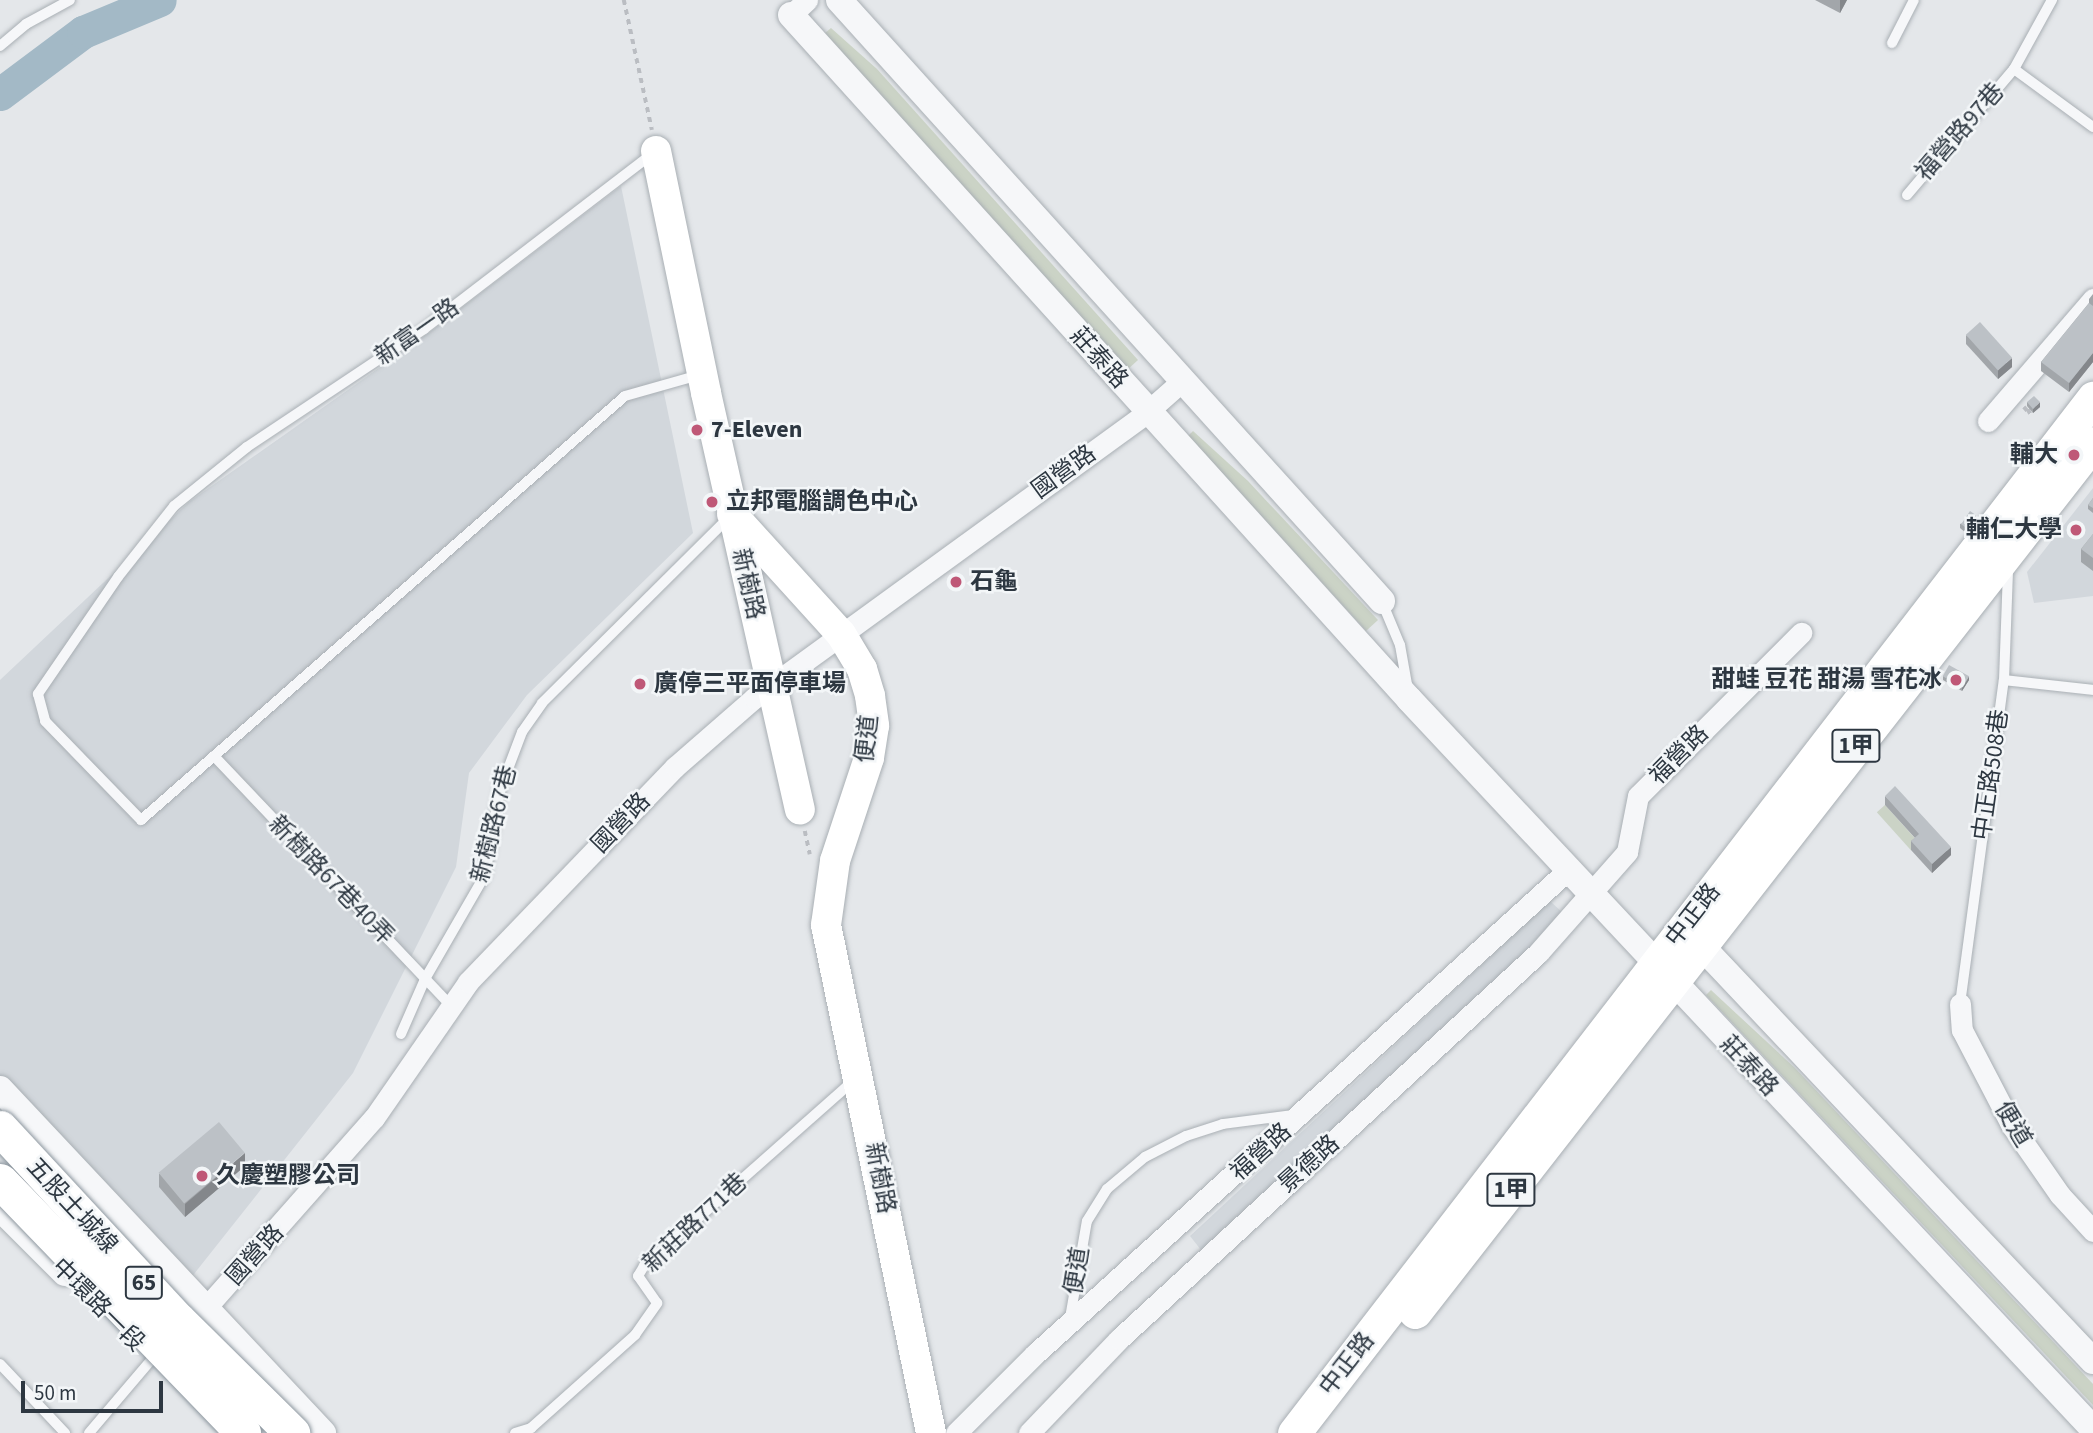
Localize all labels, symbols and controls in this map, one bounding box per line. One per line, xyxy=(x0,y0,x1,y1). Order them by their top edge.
street label: 福營路97巷 xyxy=(1910,77,2010,187)
street label: 新富一路 xyxy=(369,293,465,371)
street label: 莊泰路 xyxy=(1064,322,1134,394)
place label: 7-Eleven xyxy=(711,416,802,444)
marker: 7-Eleven xyxy=(689,422,705,438)
street label: 國營路 xyxy=(1026,439,1102,505)
place label: 輔大 xyxy=(2010,441,2058,469)
marker: 輔大 xyxy=(2064,445,2084,465)
place label: 立邦電腦調色中心 xyxy=(726,488,918,516)
marker: 立邦電腦調色中心 xyxy=(704,494,720,510)
place label: 輔仁大學 xyxy=(1966,516,2062,544)
marker: 輔仁大學 xyxy=(2068,522,2084,538)
street label: 新樹路 xyxy=(726,546,770,622)
place label: 石龜 xyxy=(970,568,1018,596)
marker: 石龜 xyxy=(948,574,964,590)
place label: 甜蛙 豆花 甜湯 雪花冰 xyxy=(1712,666,1942,694)
place label: 廣停三平面停車場 xyxy=(654,670,846,698)
marker: 甜蛙 豆花 甜湯 雪花冰 xyxy=(1948,672,1964,688)
marker: 廣停三平面停車場 xyxy=(632,676,648,692)
street label: 中正路508巷 xyxy=(1968,708,2014,842)
street label: 便道 xyxy=(850,714,884,764)
street label: 福營路 xyxy=(1643,719,1715,791)
road number: 1甲 xyxy=(1830,726,1882,766)
street label: 新樹路67巷 xyxy=(466,762,522,886)
street label: 國營路 xyxy=(586,787,656,859)
street label: 新樹路67巷40弄 xyxy=(262,810,400,950)
street label: 中正路 xyxy=(1659,878,1727,952)
street label: 莊泰路 xyxy=(1714,1030,1784,1102)
street label: 便道 xyxy=(1988,1096,2038,1152)
street label: 福營路 xyxy=(1225,1117,1297,1187)
street label: 景德路 xyxy=(1273,1129,1345,1199)
street label: 新樹路 xyxy=(859,1140,901,1216)
street label: 五股土城線 xyxy=(21,1152,123,1260)
place label: 久慶塑膠公司 xyxy=(216,1162,360,1190)
marker: 久慶塑膠公司 xyxy=(194,1168,210,1184)
street label: 新莊路771巷 xyxy=(637,1168,753,1278)
road number: 1甲 xyxy=(1485,1170,1537,1210)
street label: 國營路 xyxy=(220,1219,290,1291)
street label: 便道 xyxy=(1059,1245,1095,1297)
street label: 中環路一段 xyxy=(45,1252,151,1358)
road number: 65 xyxy=(125,1264,163,1302)
street label: 中正路 xyxy=(1313,1327,1381,1401)
scale bar xyxy=(24,1366,166,1410)
text: 50 m xyxy=(34,1378,76,1408)

